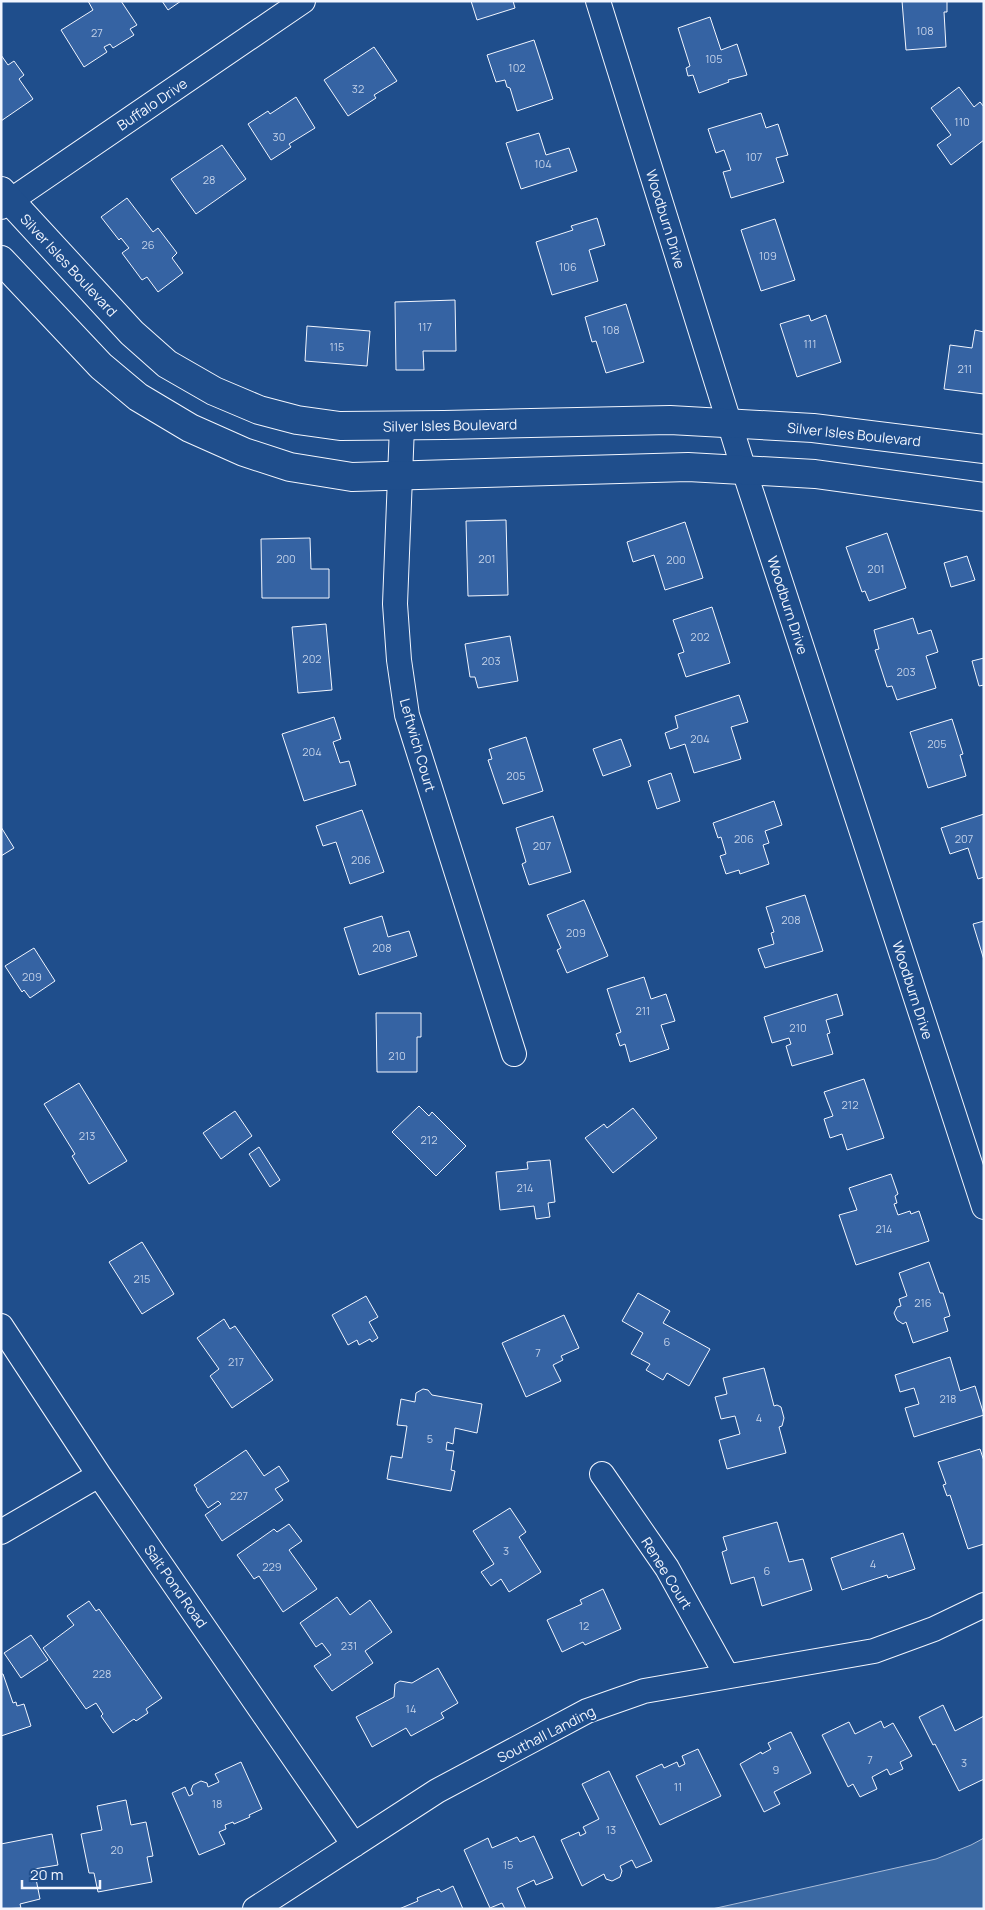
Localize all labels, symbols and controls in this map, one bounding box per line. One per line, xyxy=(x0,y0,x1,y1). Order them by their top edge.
house number: 108 xyxy=(916,23,934,38)
house number: 27 xyxy=(91,25,103,40)
house number: 105 xyxy=(705,51,723,66)
house number: 102 xyxy=(508,60,526,75)
street label: Buffalo Drive xyxy=(113,74,191,134)
house number: 32 xyxy=(352,81,364,96)
house number: 110 xyxy=(954,114,970,129)
house number: 30 xyxy=(273,129,285,144)
house number: 107 xyxy=(746,149,762,164)
house number: 104 xyxy=(534,156,552,171)
street label: Woodburn Drive xyxy=(642,167,690,271)
house number: 28 xyxy=(203,172,215,187)
street label: Silver Isles Boulevard xyxy=(16,209,122,321)
house number: 26 xyxy=(141,237,155,252)
house number: 109 xyxy=(759,248,777,263)
house number: 106 xyxy=(559,259,577,274)
house number: 117 xyxy=(418,319,432,334)
house number: 108 xyxy=(602,322,620,337)
house number: 111 xyxy=(804,336,816,351)
house number: 115 xyxy=(330,339,344,354)
house number: 211 xyxy=(958,361,972,376)
street label: Silver Isles Boulevard xyxy=(383,414,517,436)
street label: Silver Isles Boulevard xyxy=(786,418,922,450)
house number: 200 xyxy=(276,551,296,566)
house number: 201 xyxy=(478,551,496,566)
house number: 200 xyxy=(666,552,686,567)
street label: Woodburn Drive xyxy=(763,553,813,657)
house number: 201 xyxy=(867,561,885,576)
house number: 202 xyxy=(690,629,710,644)
house number: 202 xyxy=(302,651,322,666)
house number: 203 xyxy=(481,653,501,668)
house number: 203 xyxy=(896,664,916,679)
street label: Leftwich Court xyxy=(396,696,440,794)
house number: 204 xyxy=(690,731,710,746)
house number: 205 xyxy=(927,736,947,751)
house number: 204 xyxy=(302,744,322,759)
house number: 205 xyxy=(506,768,526,783)
house number: 206 xyxy=(734,831,754,846)
house number: 207 xyxy=(955,831,973,846)
house number: 207 xyxy=(533,838,551,853)
house number: 206 xyxy=(351,852,371,867)
house number: 208 xyxy=(781,912,801,927)
house number: 209 xyxy=(566,925,586,940)
street label: Woodburn Drive xyxy=(888,938,938,1042)
house number: 208 xyxy=(372,940,392,955)
house number: 209 xyxy=(22,969,42,984)
house number: 211 xyxy=(636,1003,650,1018)
house number: 210 xyxy=(789,1020,807,1035)
house number: 210 xyxy=(388,1048,406,1063)
house number: 212 xyxy=(842,1097,858,1112)
house number: 213 xyxy=(79,1128,95,1143)
house number: 212 xyxy=(421,1132,437,1147)
house number: 214 xyxy=(516,1180,534,1195)
house number: 214 xyxy=(875,1221,893,1236)
house number: 215 xyxy=(134,1271,150,1286)
house number: 216 xyxy=(914,1295,932,1310)
house number: 6 xyxy=(664,1334,671,1349)
house number: 7 xyxy=(535,1345,541,1360)
house number: 217 xyxy=(228,1354,244,1369)
house number: 218 xyxy=(940,1391,956,1406)
house number: 4 xyxy=(756,1410,762,1425)
house number: 5 xyxy=(427,1431,433,1446)
house number: 227 xyxy=(230,1488,248,1503)
street label: Renee Court xyxy=(637,1533,697,1613)
street label: Salt Pond Road xyxy=(140,1541,212,1631)
house number: 3 xyxy=(503,1543,509,1558)
house number: 4 xyxy=(870,1556,876,1571)
house number: 229 xyxy=(262,1559,282,1574)
house number: 6 xyxy=(764,1563,771,1578)
house number: 12 xyxy=(579,1618,589,1633)
house number: 231 xyxy=(341,1638,357,1653)
house number: 228 xyxy=(93,1666,111,1681)
house number: 14 xyxy=(406,1701,416,1716)
street label: Southall Landing xyxy=(494,1701,598,1767)
house number: 7 xyxy=(867,1752,873,1767)
house number: 3 xyxy=(961,1755,967,1770)
house number: 9 xyxy=(773,1762,780,1777)
house number: 11 xyxy=(674,1779,682,1794)
house number: 18 xyxy=(212,1796,222,1811)
house number: 13 xyxy=(606,1822,616,1837)
house number: 20 xyxy=(111,1842,123,1857)
house number: 15 xyxy=(503,1857,513,1872)
scale bar xyxy=(22,1858,100,1890)
text: 20 m xyxy=(30,1864,63,1885)

